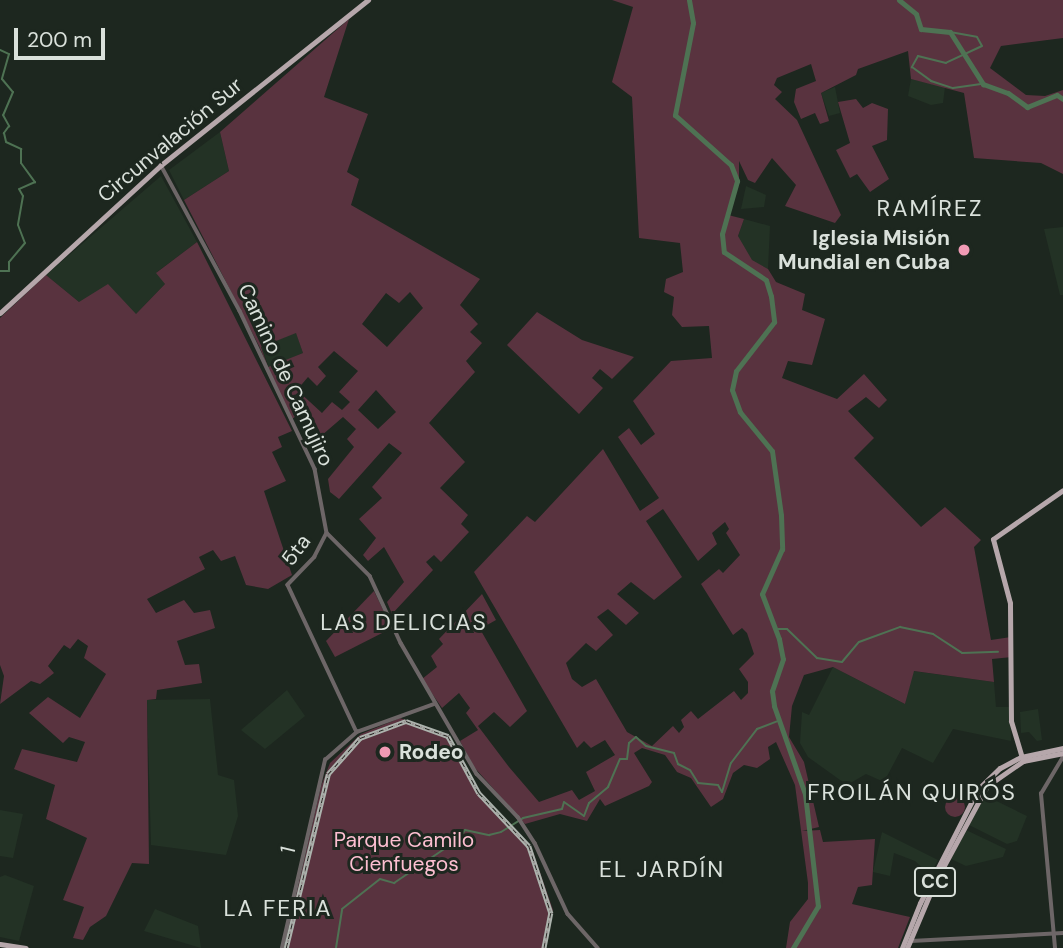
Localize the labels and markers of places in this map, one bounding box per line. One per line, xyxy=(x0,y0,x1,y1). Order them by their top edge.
place label: Iglesia Misión Mundial en Cuba xyxy=(778,225,950,275)
marker: Iglesia Misión Mundial en Cuba xyxy=(956,242,972,258)
place label: Rodeo xyxy=(399,739,464,765)
marker: Rodeo xyxy=(377,744,393,760)

